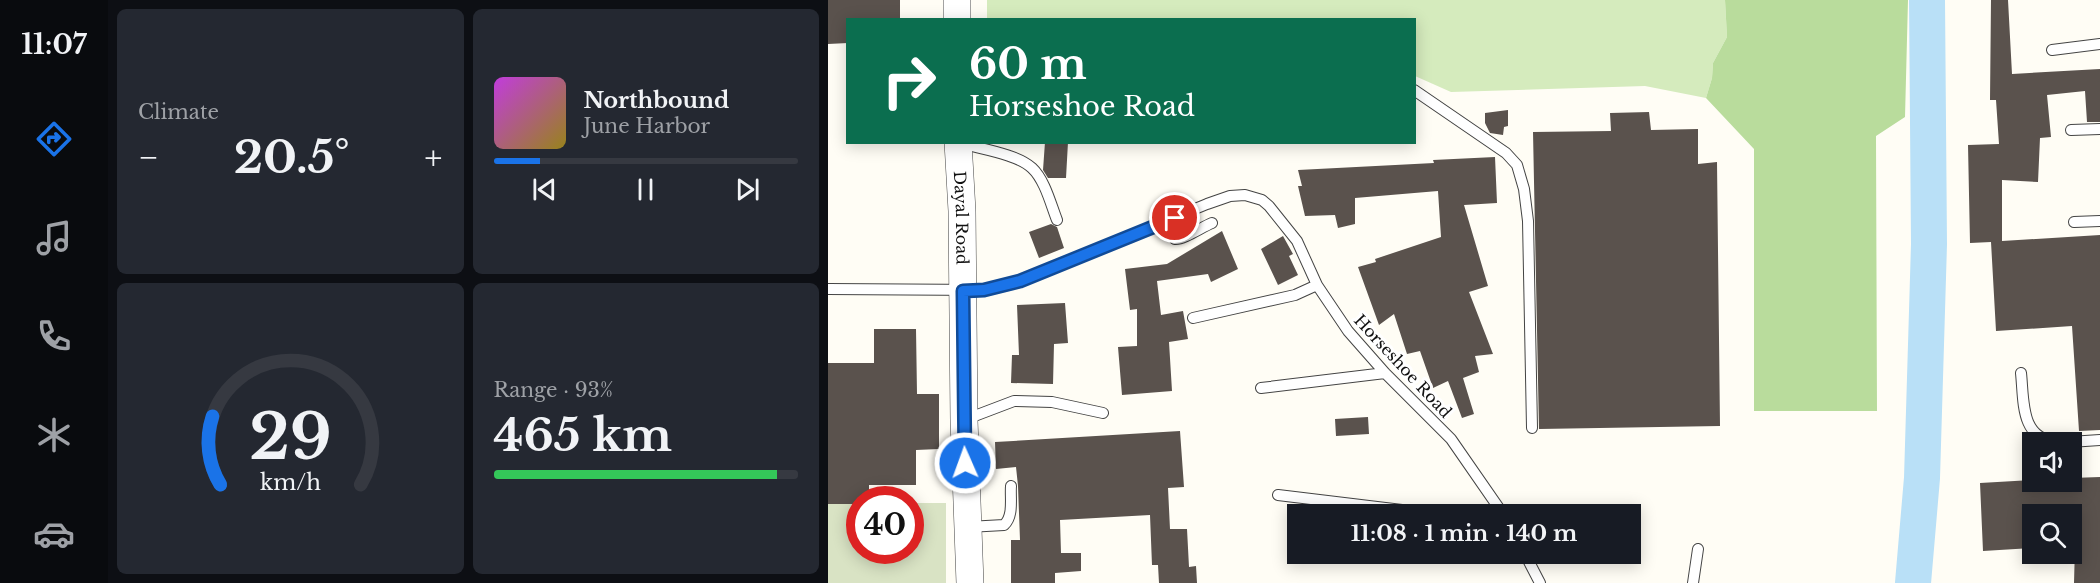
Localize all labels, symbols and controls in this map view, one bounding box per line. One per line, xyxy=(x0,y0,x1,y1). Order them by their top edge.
text: 11:07 xyxy=(21,28,87,61)
text: 60 m xyxy=(969,38,1087,90)
icon: right xyxy=(870,42,948,120)
text: Northbound xyxy=(584,87,729,114)
text: Horseshoe Road xyxy=(969,90,1195,123)
text: Climate xyxy=(138,100,219,124)
text: June Harbor xyxy=(584,114,710,138)
icon: directions xyxy=(33,118,75,160)
text: 20.5° xyxy=(234,129,350,185)
text: − xyxy=(138,137,159,178)
text: + xyxy=(424,137,442,178)
street label: Dayal Road xyxy=(950,170,973,265)
icon: previous xyxy=(528,173,561,206)
icon: pause xyxy=(629,173,662,206)
icon: next xyxy=(731,173,764,206)
pin xyxy=(1149,192,1200,243)
icon: arrive xyxy=(1158,201,1191,234)
icon: music xyxy=(33,217,75,259)
street label: Horseshoe Road xyxy=(1350,310,1456,422)
icon: phone xyxy=(33,315,75,357)
text: Range · 93% xyxy=(494,378,613,402)
text: 29 xyxy=(249,398,332,476)
text: 465 km xyxy=(494,407,672,463)
icon: climate xyxy=(33,414,75,456)
position arrow xyxy=(933,431,997,495)
map controls xyxy=(2022,432,2082,564)
button: sound xyxy=(2022,432,2082,492)
text: km/h xyxy=(260,470,321,497)
speed limit sign: 40 xyxy=(846,486,924,564)
button: search xyxy=(2022,504,2082,564)
icon: car xyxy=(33,513,75,555)
text: 11:08 · 1 min · 140 m xyxy=(1351,520,1577,547)

